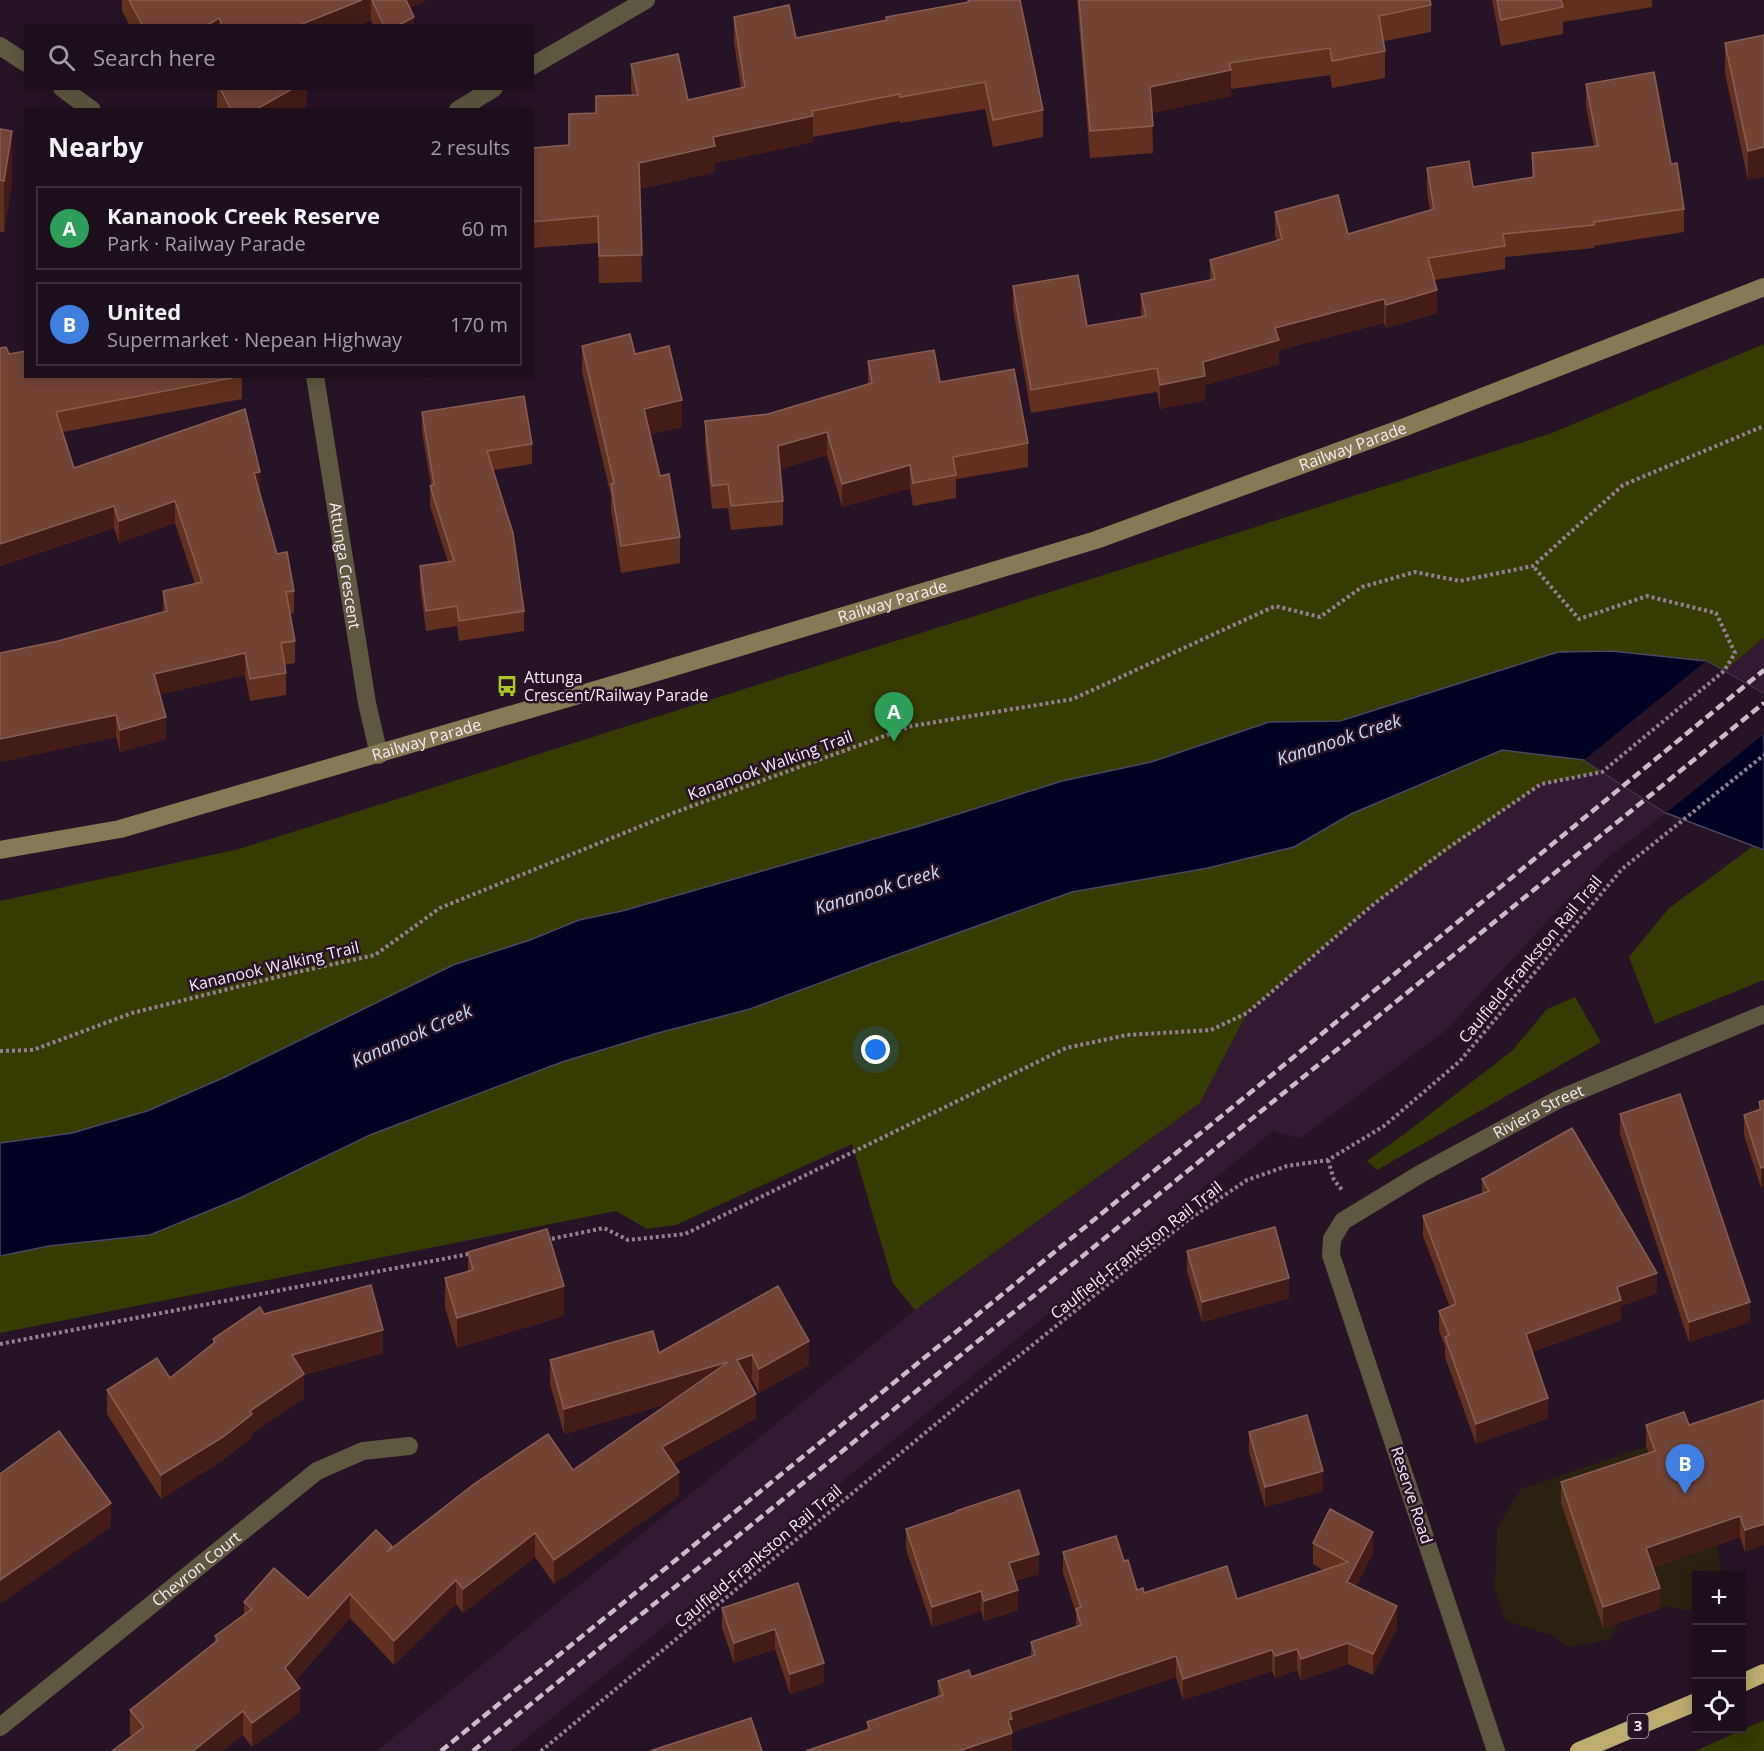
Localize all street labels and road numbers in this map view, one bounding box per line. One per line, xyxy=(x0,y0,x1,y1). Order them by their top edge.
street label: Railway Parade xyxy=(1296,416,1410,476)
street label: Attunga Crescent xyxy=(324,501,366,631)
street label: Railway Parade xyxy=(835,574,950,628)
street label: Railway Parade xyxy=(369,713,484,766)
street label: Kananook Walking Trail xyxy=(684,725,856,805)
street label: Caulfield-Frankston Rail Trail xyxy=(1453,871,1607,1047)
street label: Kananook Walking Trail xyxy=(187,936,361,996)
street label: Riviera Street xyxy=(1489,1079,1587,1144)
street label: Caulfield-Frankston Rail Trail xyxy=(1046,1176,1226,1324)
street label: Reserve Road xyxy=(1386,1443,1438,1547)
street label: Caulfield-Frankston Rail Trail xyxy=(670,1479,846,1633)
street label: Chevron Court xyxy=(147,1526,246,1611)
road number: 3 xyxy=(1628,1714,1648,1738)

